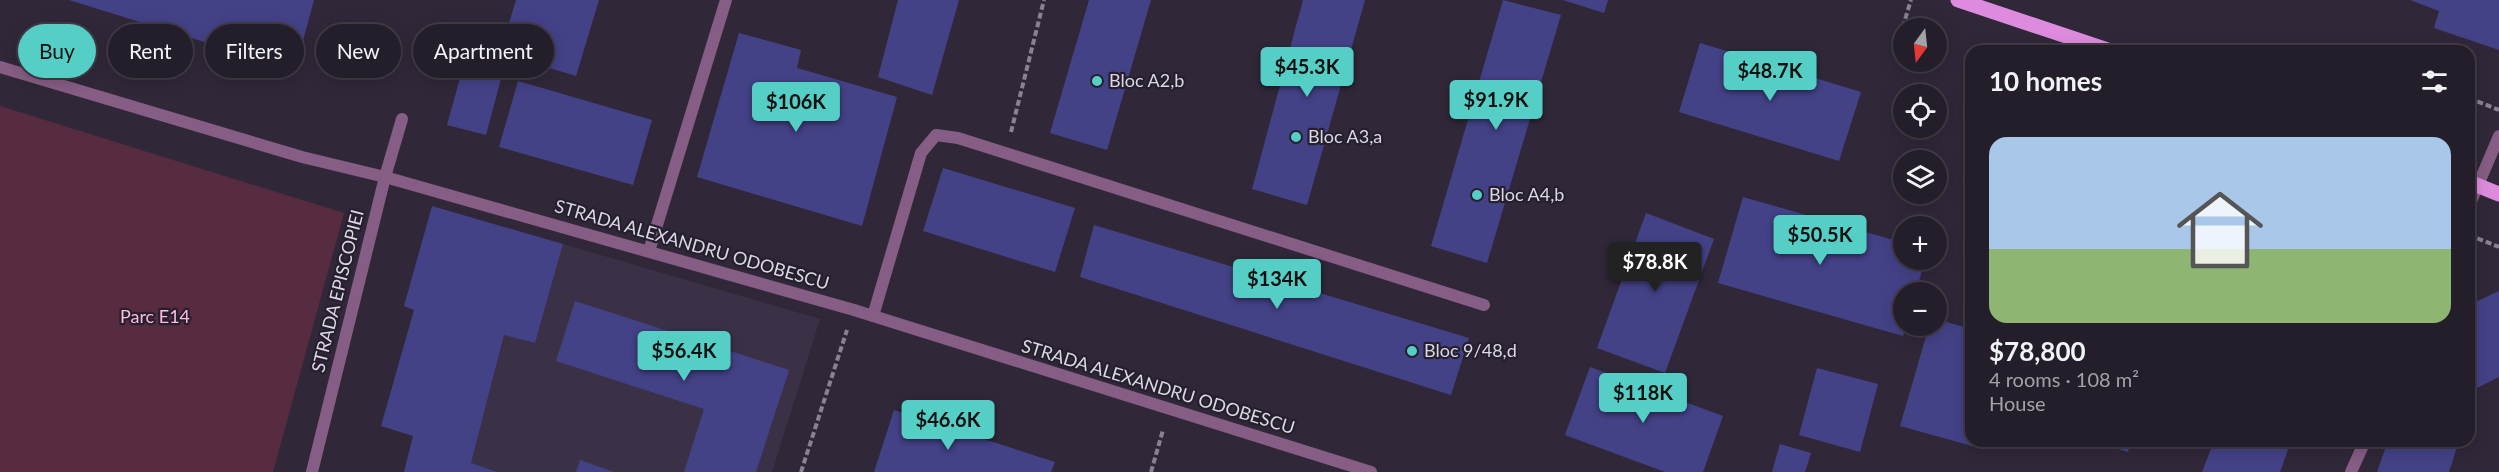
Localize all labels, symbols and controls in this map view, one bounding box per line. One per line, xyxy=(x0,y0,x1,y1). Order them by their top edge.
north arrow xyxy=(1893,18,1947,72)
map controls xyxy=(1893,18,1947,336)
chip: Buy xyxy=(18,24,96,78)
chip: Rent xyxy=(108,24,193,78)
chip: Filters xyxy=(205,24,304,78)
chip: New xyxy=(316,24,401,78)
chip: Apartment xyxy=(413,24,554,78)
pin: $45.3K xyxy=(1258,47,1356,98)
pin: $48.7K xyxy=(1721,51,1819,102)
text: $45.3K xyxy=(1275,54,1339,78)
text: $48.7K xyxy=(1738,58,1802,82)
text: 10 homes xyxy=(1989,65,2102,97)
icon: filters xyxy=(2418,65,2451,98)
place label: Bloc A2,b xyxy=(1109,69,1184,91)
marker: Bloc A2,b xyxy=(1090,74,1104,88)
pin: $91.9K xyxy=(1447,80,1545,131)
pin: $106K xyxy=(754,82,838,133)
button: locate xyxy=(1893,84,1947,138)
text: $91.9K xyxy=(1464,87,1528,111)
text: $106K xyxy=(766,89,826,113)
place label: Bloc A3,a xyxy=(1308,125,1382,147)
marker: Bloc A3,a xyxy=(1289,130,1303,144)
button: layers xyxy=(1893,150,1947,204)
icon: home xyxy=(2166,176,2274,284)
place label: Bloc A4,b xyxy=(1489,183,1564,205)
marker: Bloc A4,b xyxy=(1470,188,1484,202)
street label: STRADA ALEXANDRU ODOBESCU xyxy=(552,194,832,294)
street label: STRADA EPISCOPIEI xyxy=(306,207,368,374)
pin: $50.5K xyxy=(1771,215,1869,266)
button: + xyxy=(1893,216,1947,270)
text: $50.5K xyxy=(1788,222,1852,246)
pin: $78.8K xyxy=(1606,242,1704,293)
text: $78.8K xyxy=(1623,249,1687,273)
pin: $134K xyxy=(1235,259,1319,310)
text: $134K xyxy=(1247,266,1307,290)
button: − xyxy=(1893,282,1947,336)
park label: Parc E14 xyxy=(120,305,190,327)
pin: $56.4K xyxy=(635,331,733,382)
street label: STRADA ALEXANDRU ODOBESCU xyxy=(1019,334,1298,438)
text: $78,800 xyxy=(1989,335,2086,367)
text: $56.4K xyxy=(652,338,716,362)
place label: Bloc 9/48,d xyxy=(1424,339,1517,361)
marker: Bloc 9/48,d xyxy=(1405,344,1419,358)
text: 4 rooms · 108 m² xyxy=(1989,367,2139,391)
pin: $118K xyxy=(1601,373,1685,424)
text: $118K xyxy=(1613,380,1673,404)
text: House xyxy=(1989,391,2046,415)
pin: $46.6K xyxy=(899,400,997,451)
text: $46.6K xyxy=(916,407,980,431)

